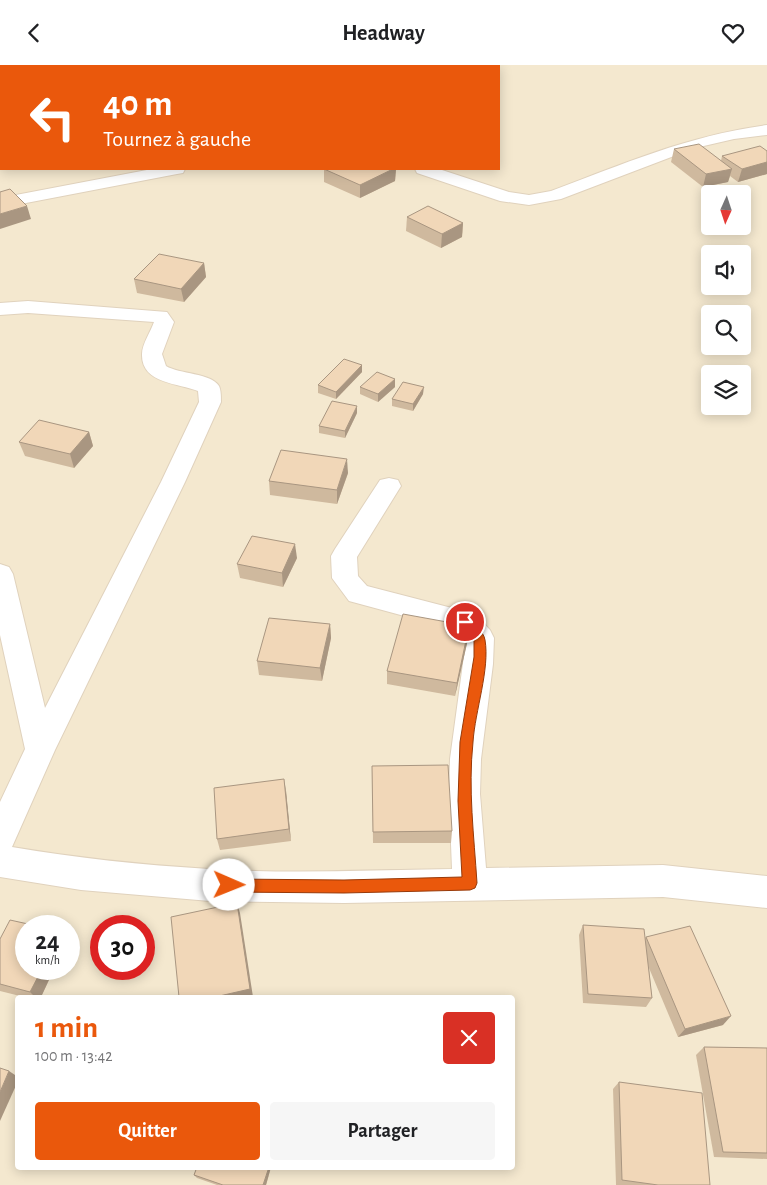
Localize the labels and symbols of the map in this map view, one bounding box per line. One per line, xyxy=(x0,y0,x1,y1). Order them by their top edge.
north arrow xyxy=(701,185,751,235)
pin xyxy=(444,601,486,643)
position arrow xyxy=(202,858,254,910)
speed limit sign: 30 xyxy=(90,915,155,980)

